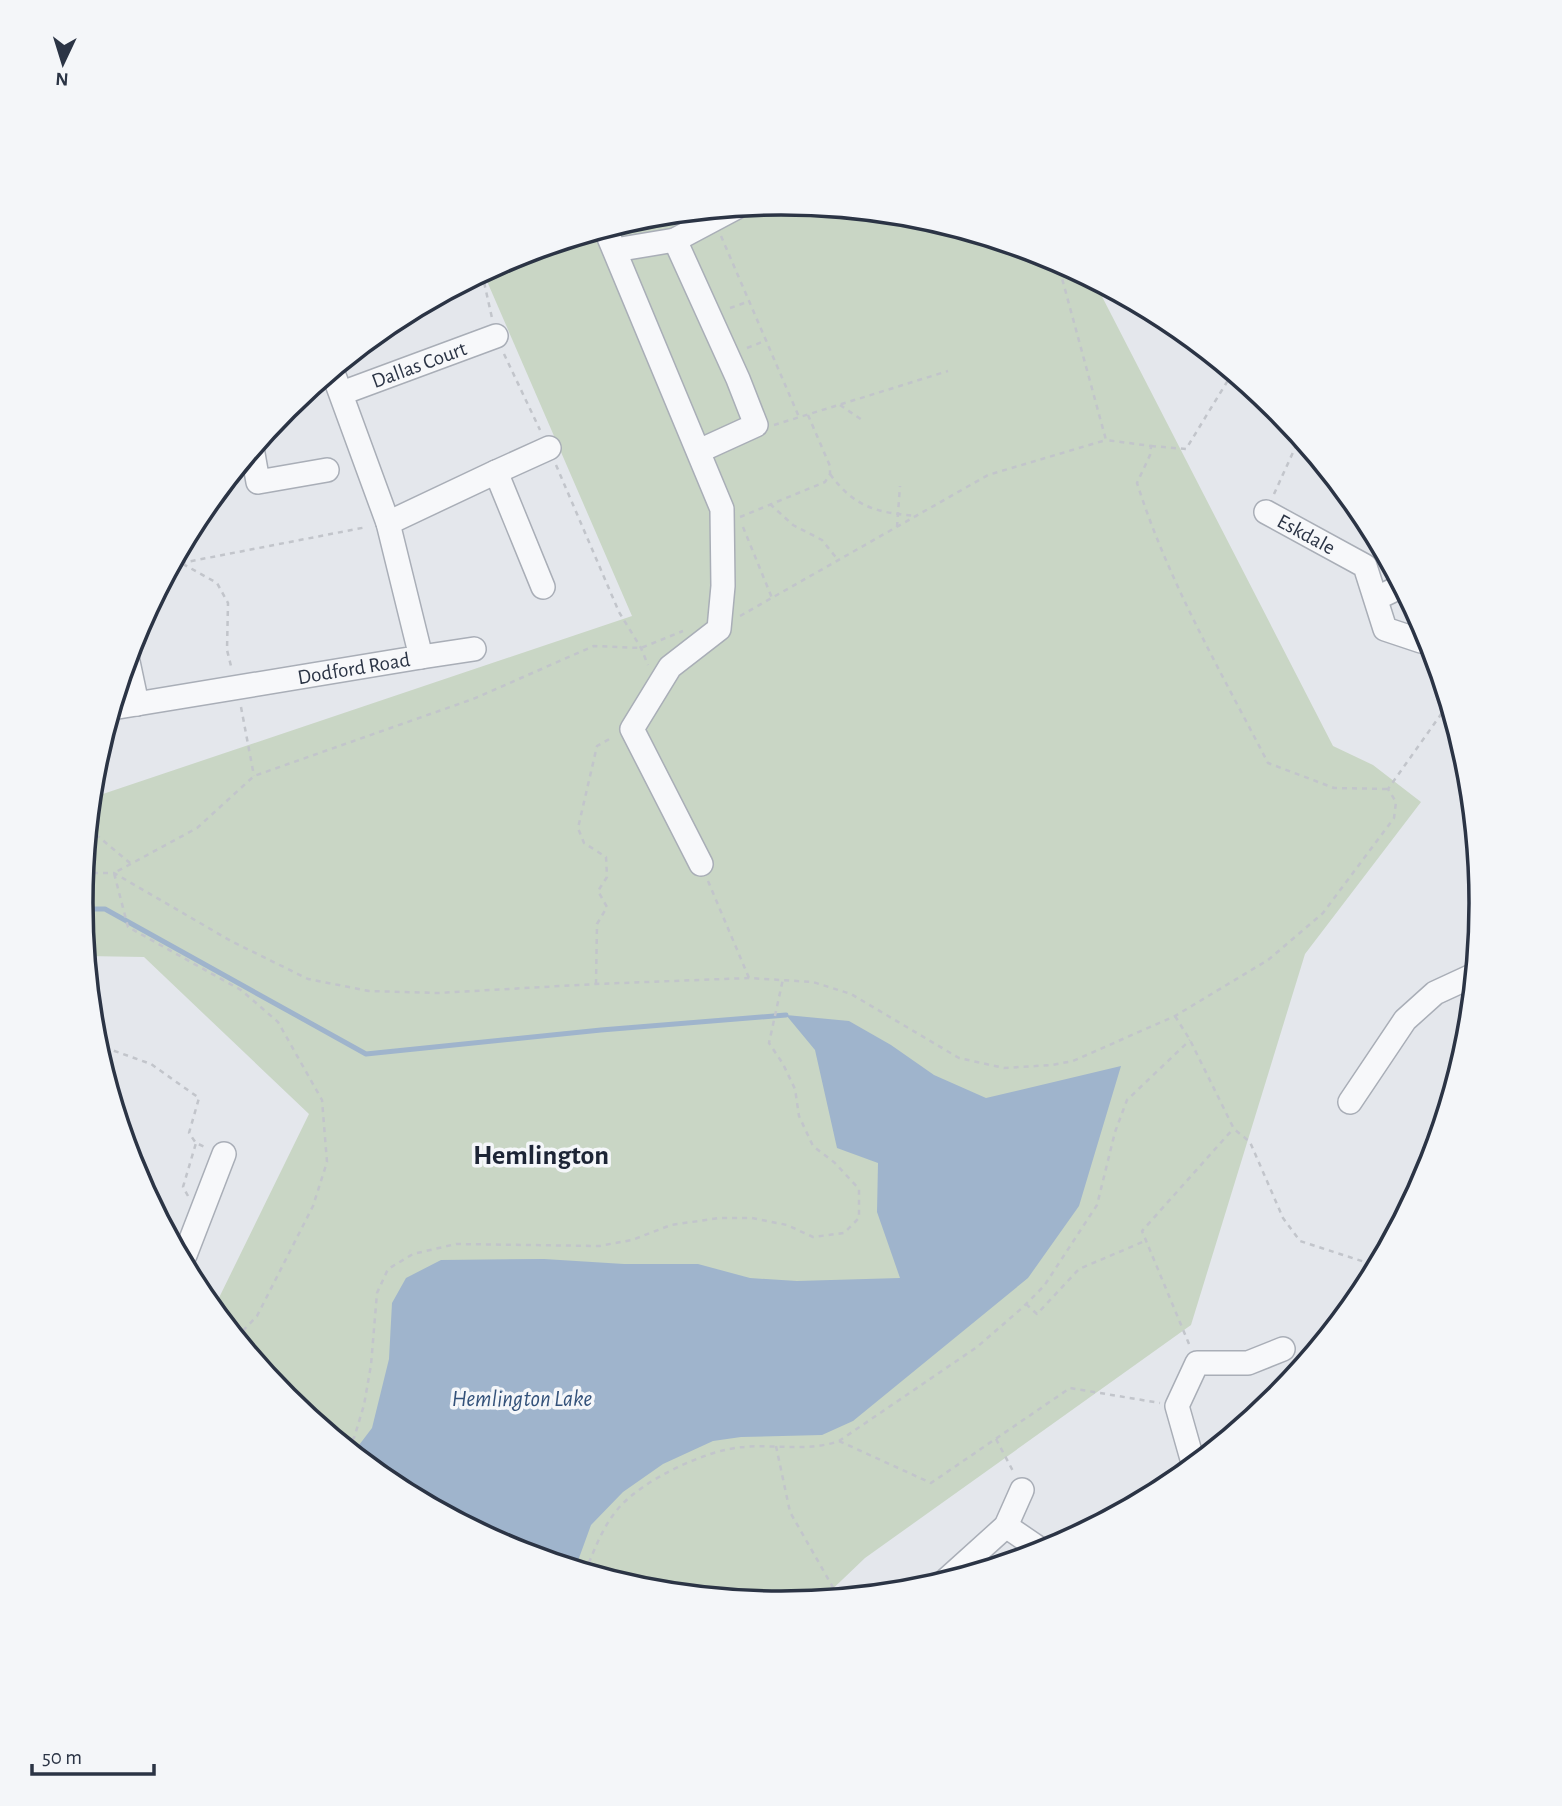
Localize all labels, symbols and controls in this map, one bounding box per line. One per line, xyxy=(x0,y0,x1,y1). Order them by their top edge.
north arrow xyxy=(28,28,98,98)
text: N xyxy=(55,69,69,88)
street label: Dallas Court xyxy=(369,338,470,392)
street label: Eskdale xyxy=(1274,510,1339,559)
street label: Dodford Road xyxy=(296,649,412,688)
district label: Hemlington xyxy=(473,1142,609,1170)
water label: Hemlington Lake xyxy=(452,1388,592,1411)
scale bar xyxy=(32,1732,154,1776)
text: 50 m xyxy=(42,1747,82,1768)

